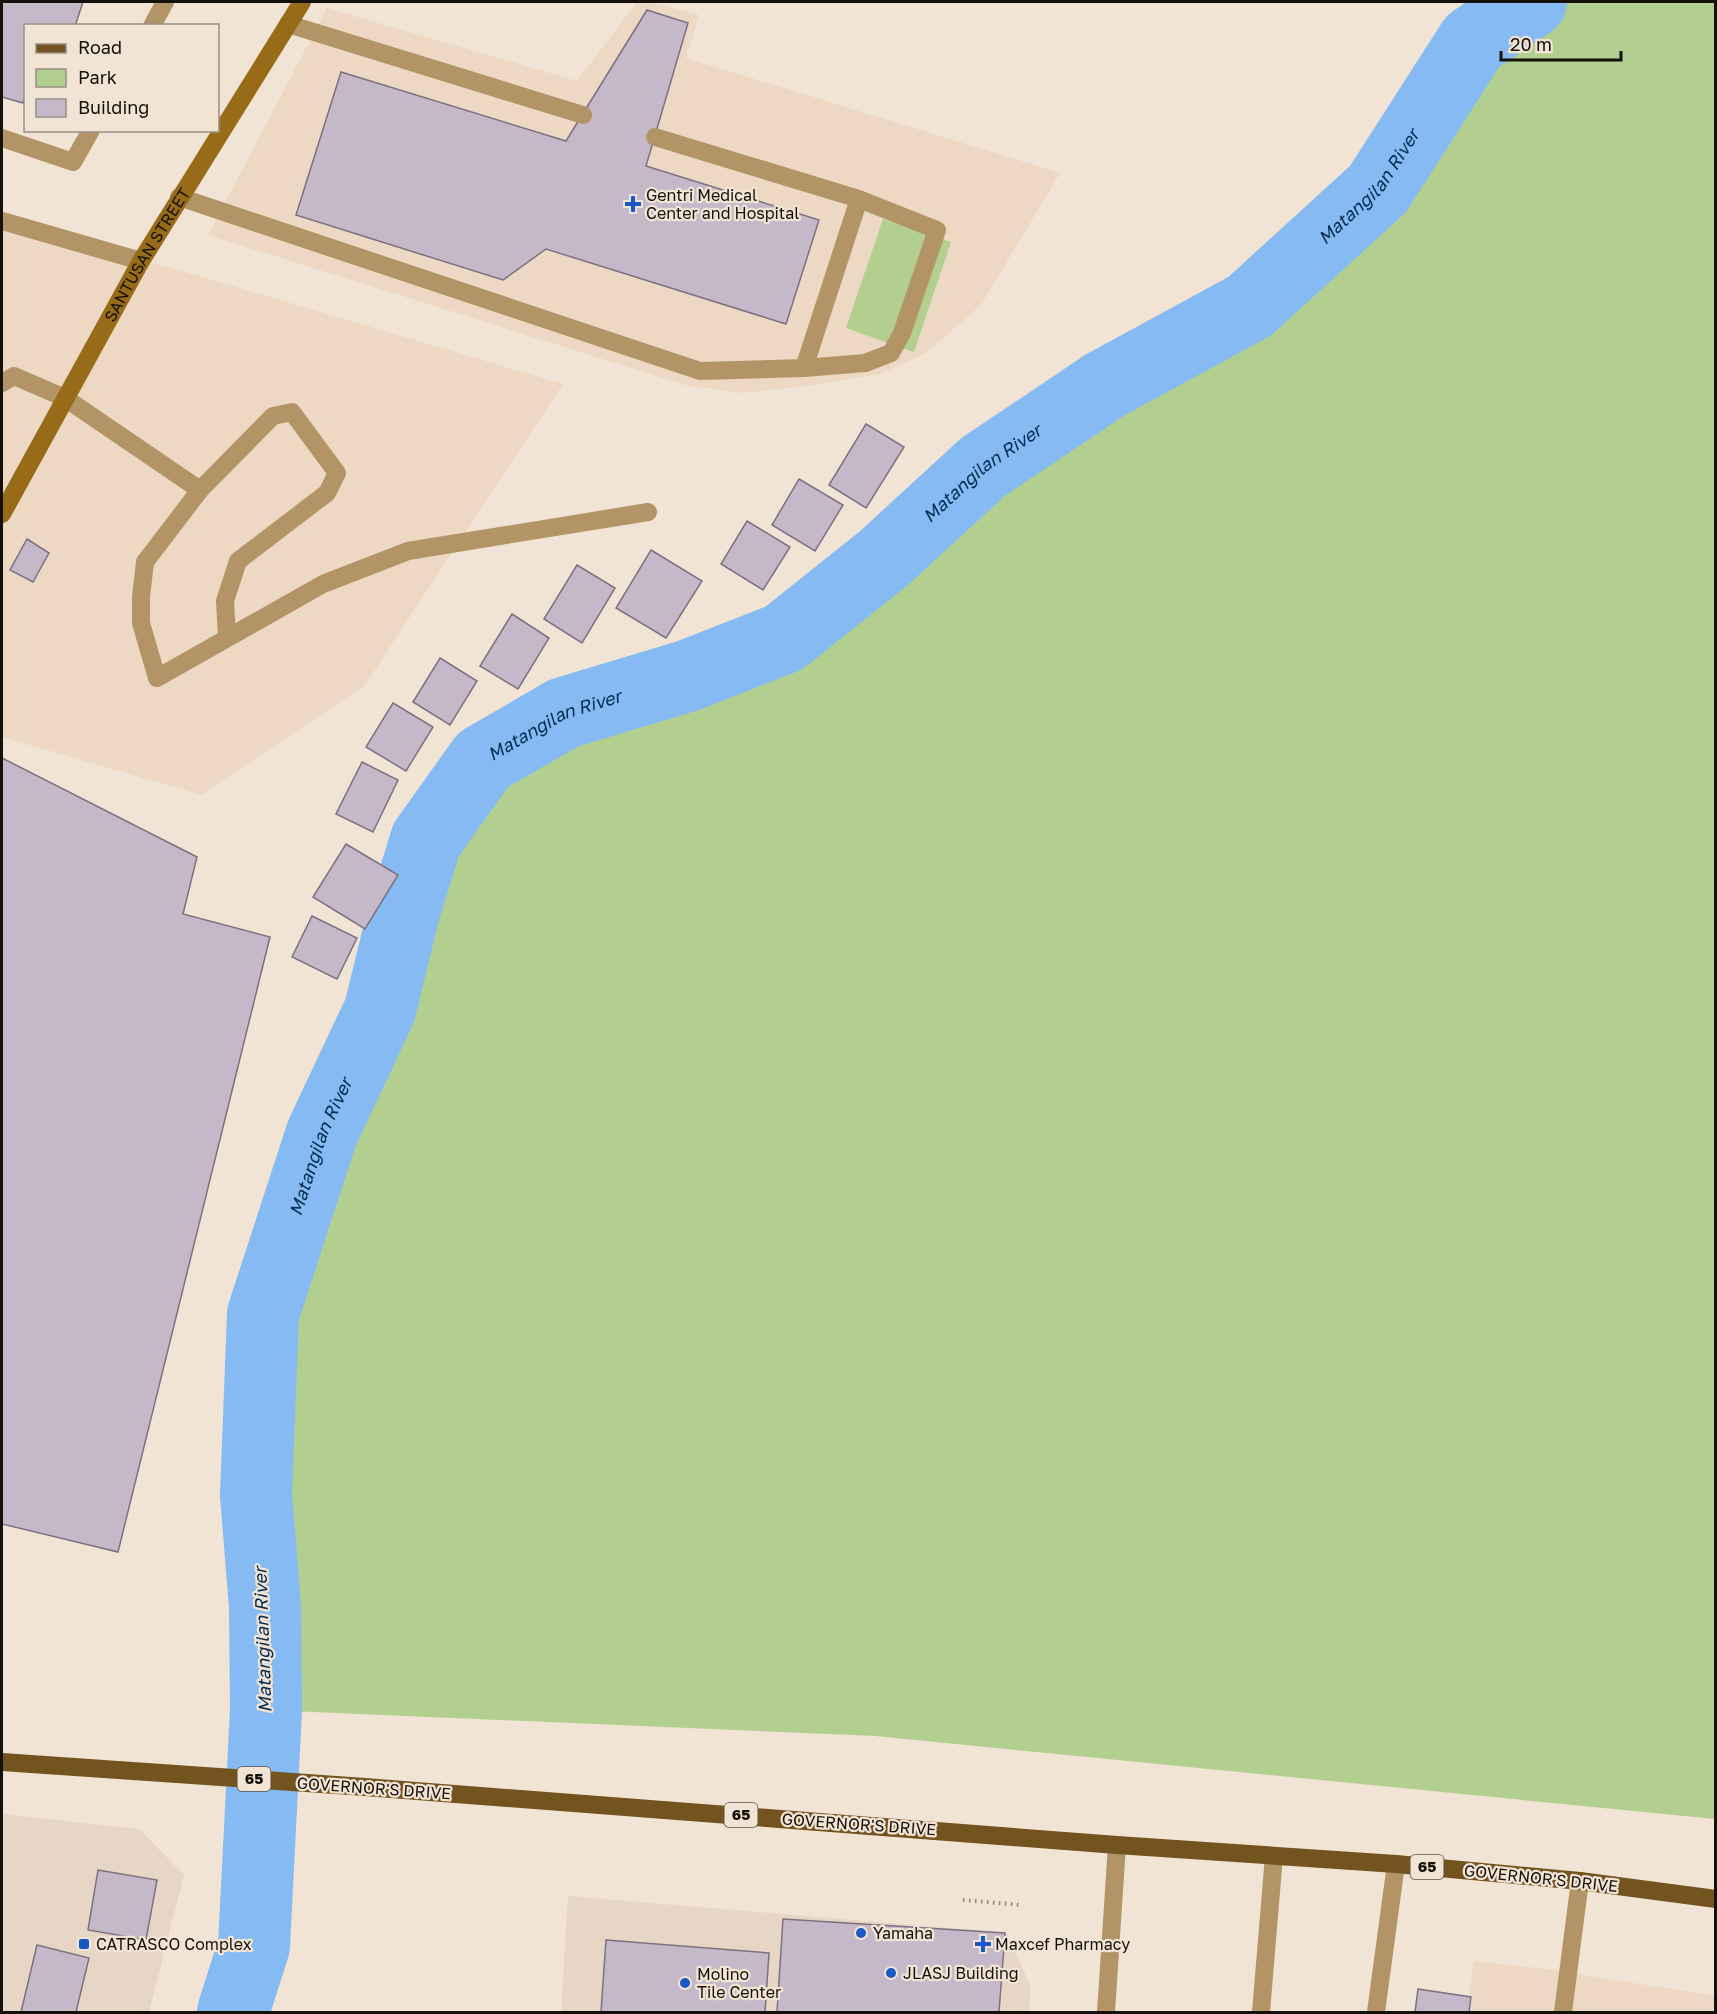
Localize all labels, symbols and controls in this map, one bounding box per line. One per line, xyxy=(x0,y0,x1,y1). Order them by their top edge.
legend xyxy=(24,24,219,132)
scale bar xyxy=(1501,24,1621,62)
text: 20 m xyxy=(1510,33,1552,55)
text: Road xyxy=(78,36,122,58)
text: Park xyxy=(78,66,117,88)
text: Building xyxy=(78,96,149,118)
water label: Matangilan River xyxy=(1313,122,1425,248)
street label: SANTUSAN STREET xyxy=(100,184,194,325)
place label: Gentri Medical Center and Hospital xyxy=(646,185,799,223)
marker: Gentri Medical Center and Hospital xyxy=(624,195,642,213)
water label: Matangilan River xyxy=(918,417,1048,527)
water label: Matangilan River xyxy=(483,684,627,765)
water label: Matangilan River xyxy=(284,1071,358,1218)
water label: Matangilan River xyxy=(248,1564,276,1713)
road number: 65 xyxy=(238,1767,270,1791)
street label: GOVERNOR'S DRIVE xyxy=(296,1773,452,1803)
road number: 65 xyxy=(724,1803,758,1827)
street label: GOVERNOR'S DRIVE xyxy=(781,1809,937,1839)
road number: 65 xyxy=(1410,1855,1444,1879)
street label: GOVERNOR'S DRIVE xyxy=(1463,1860,1619,1896)
place label: Yamaha xyxy=(873,1923,933,1943)
marker: Yamaha xyxy=(854,1926,868,1940)
place label: CATRASCO Complex xyxy=(96,1934,252,1954)
place label: Maxcef Pharmacy xyxy=(995,1934,1130,1954)
marker: CATRASCO Complex xyxy=(77,1937,91,1951)
marker: Maxcef Pharmacy xyxy=(976,1937,990,1951)
place label: JLASJ Building xyxy=(903,1963,1019,1983)
place label: Molino Tile Center xyxy=(697,1964,781,2002)
marker: JLASJ Building xyxy=(884,1966,898,1980)
marker: Molino Tile Center xyxy=(678,1976,692,1990)

